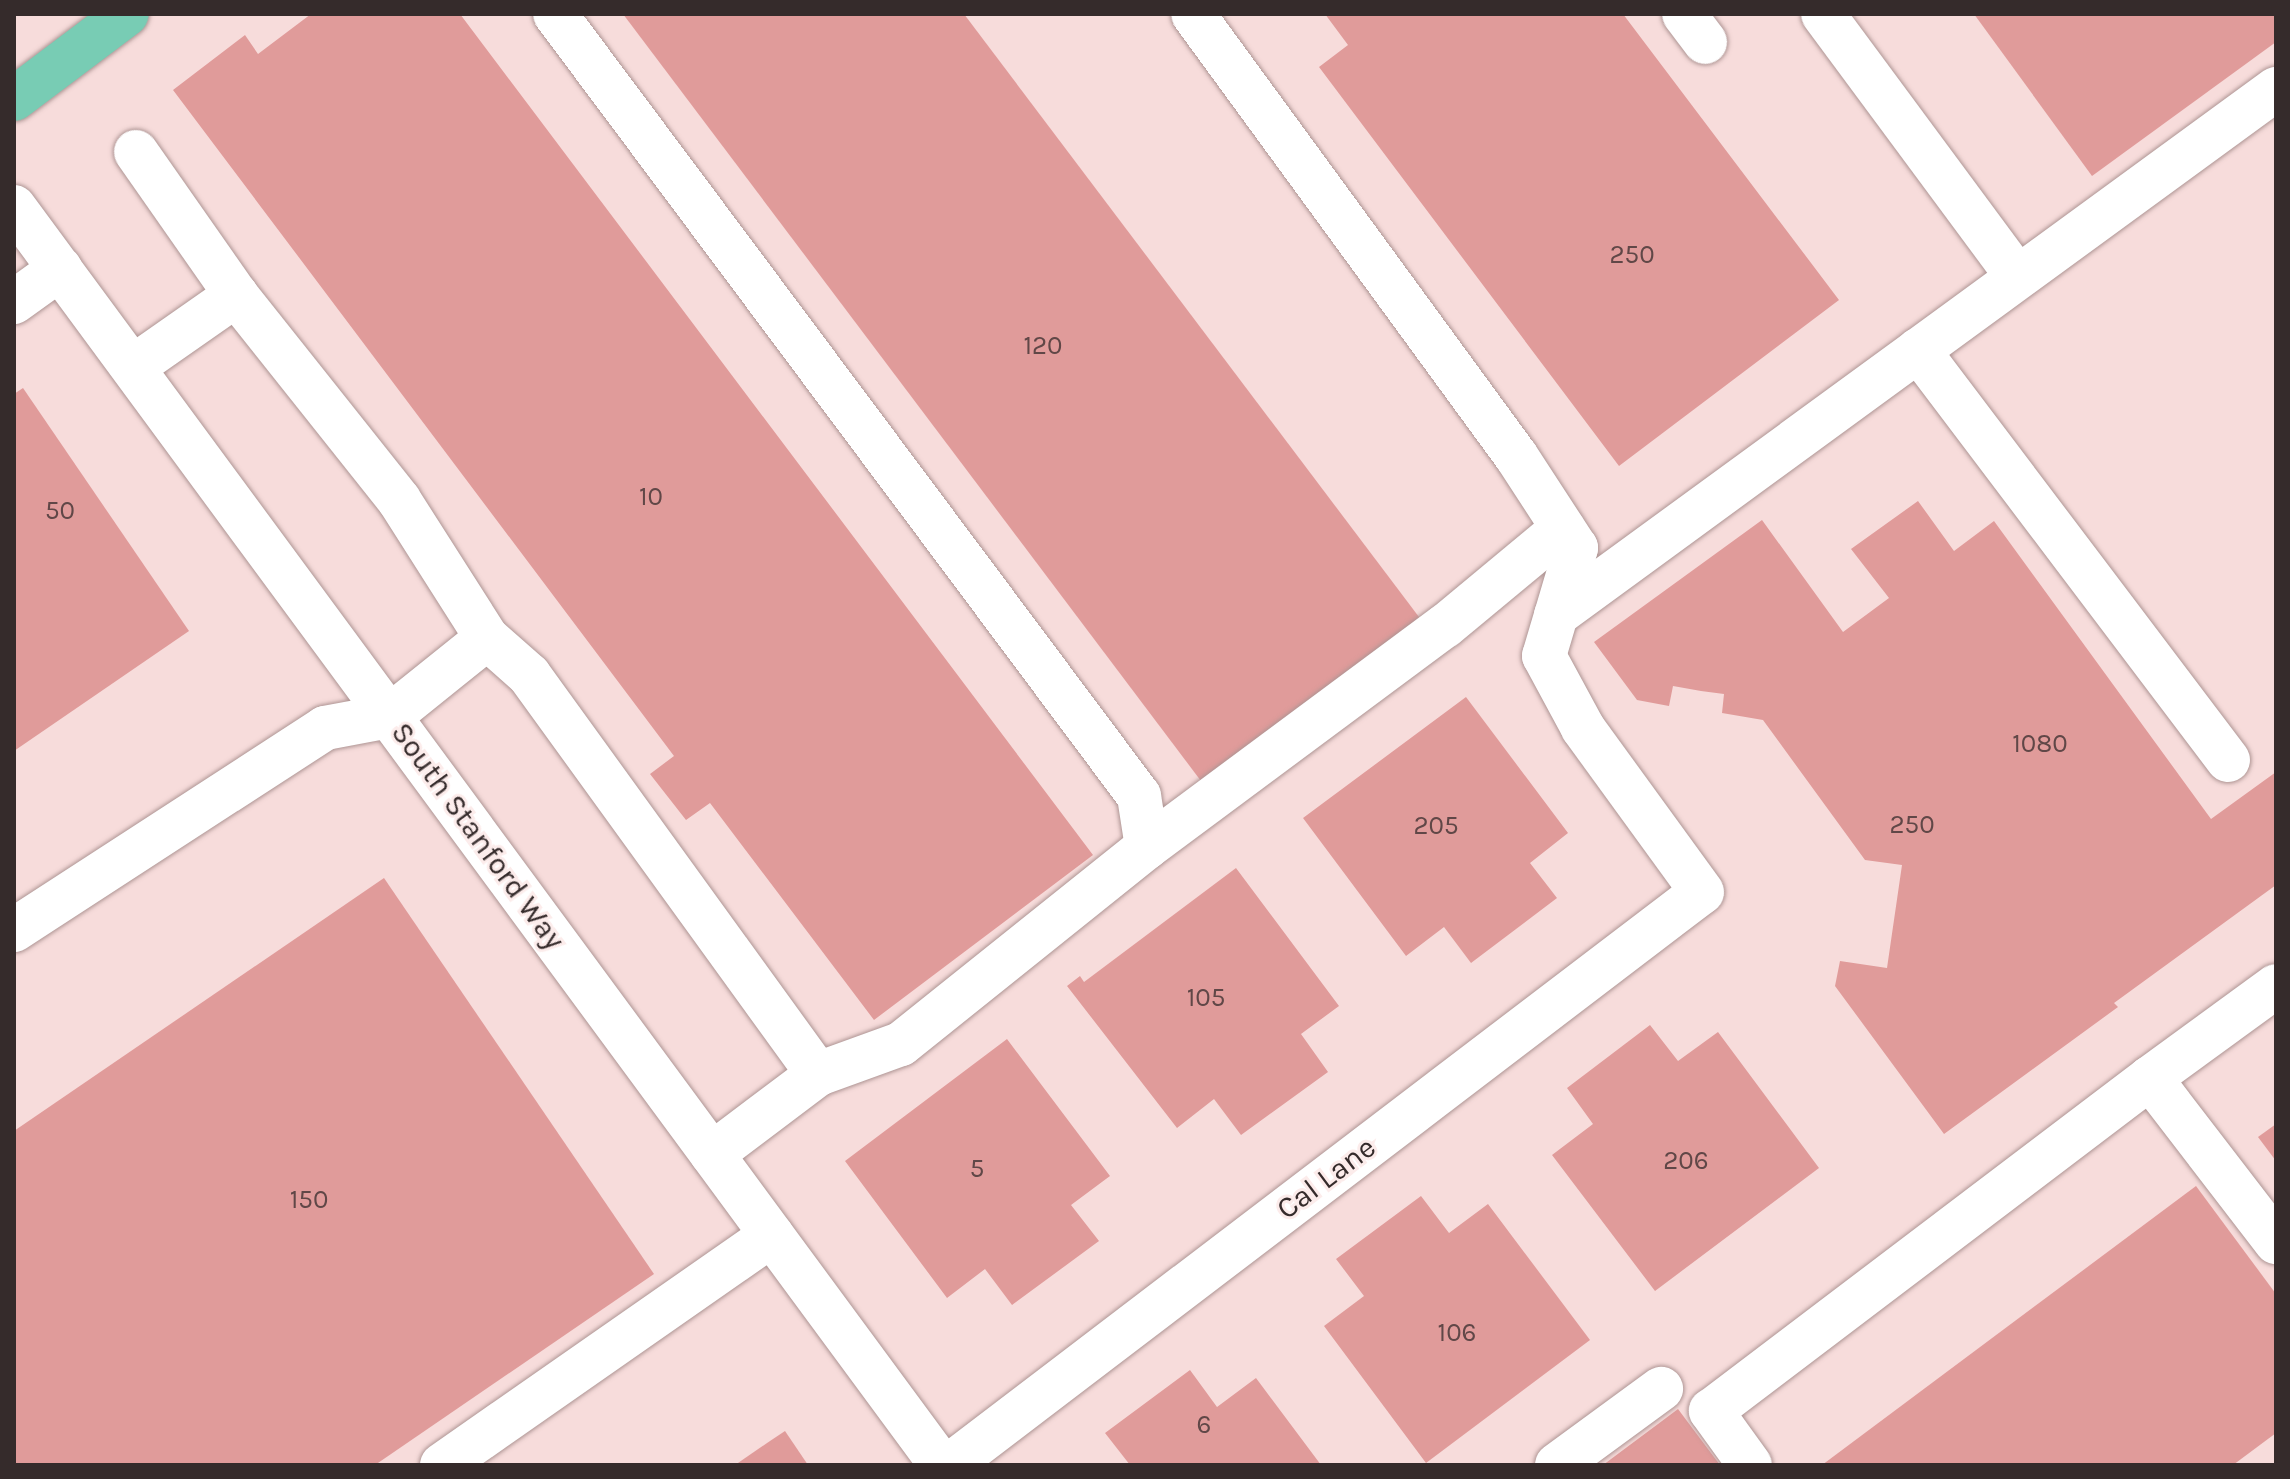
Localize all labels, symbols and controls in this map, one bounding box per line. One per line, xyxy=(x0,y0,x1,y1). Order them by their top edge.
house number: 250 xyxy=(1609,239,1655,271)
house number: 120 xyxy=(1023,330,1063,362)
house number: 10 xyxy=(639,481,663,513)
house number: 50 xyxy=(45,495,75,527)
street label: South Stanford Way xyxy=(384,715,572,957)
house number: 1080 xyxy=(2012,728,2068,760)
house number: 250 xyxy=(1889,809,1935,841)
house number: 205 xyxy=(1413,810,1459,842)
house number: 105 xyxy=(1187,982,1225,1014)
street label: Cal Lane xyxy=(1269,1129,1383,1227)
house number: 206 xyxy=(1663,1145,1709,1177)
house number: 5 xyxy=(970,1153,984,1185)
house number: 150 xyxy=(290,1184,328,1216)
house number: 106 xyxy=(1438,1317,1476,1349)
house number: 6 xyxy=(1197,1409,1211,1441)

